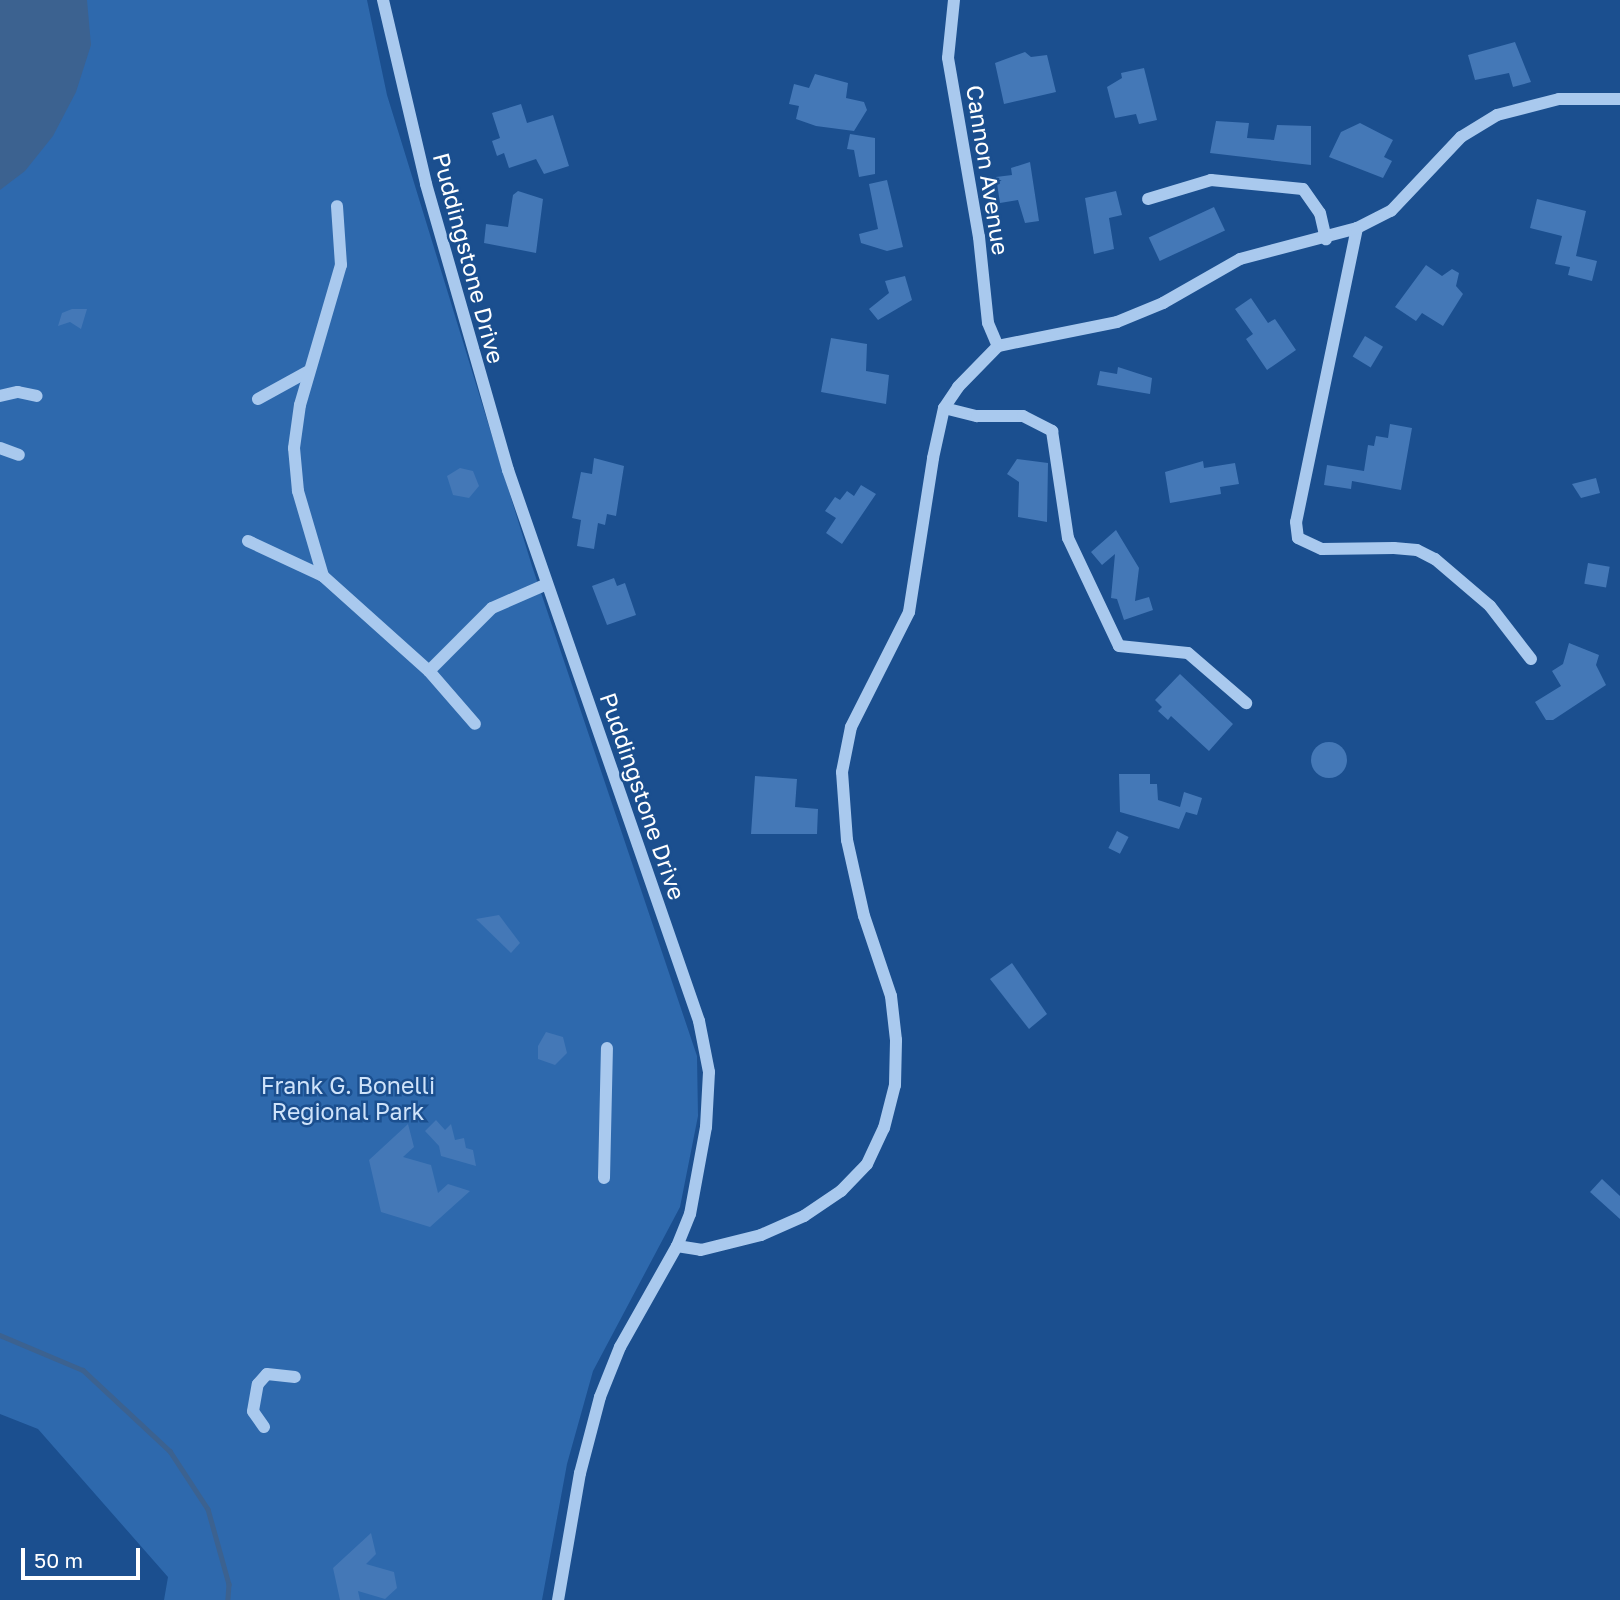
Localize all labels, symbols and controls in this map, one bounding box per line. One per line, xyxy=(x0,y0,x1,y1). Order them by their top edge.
street label: Cannon Avenue xyxy=(961,83,1015,257)
street label: Puddingstone Drive xyxy=(428,150,510,366)
street label: Puddingstone Drive xyxy=(595,689,691,903)
park label: Frank G. Bonelli Regional Park xyxy=(261,1071,435,1125)
scale bar xyxy=(24,1534,144,1578)
text: 50 m xyxy=(34,1547,83,1573)

